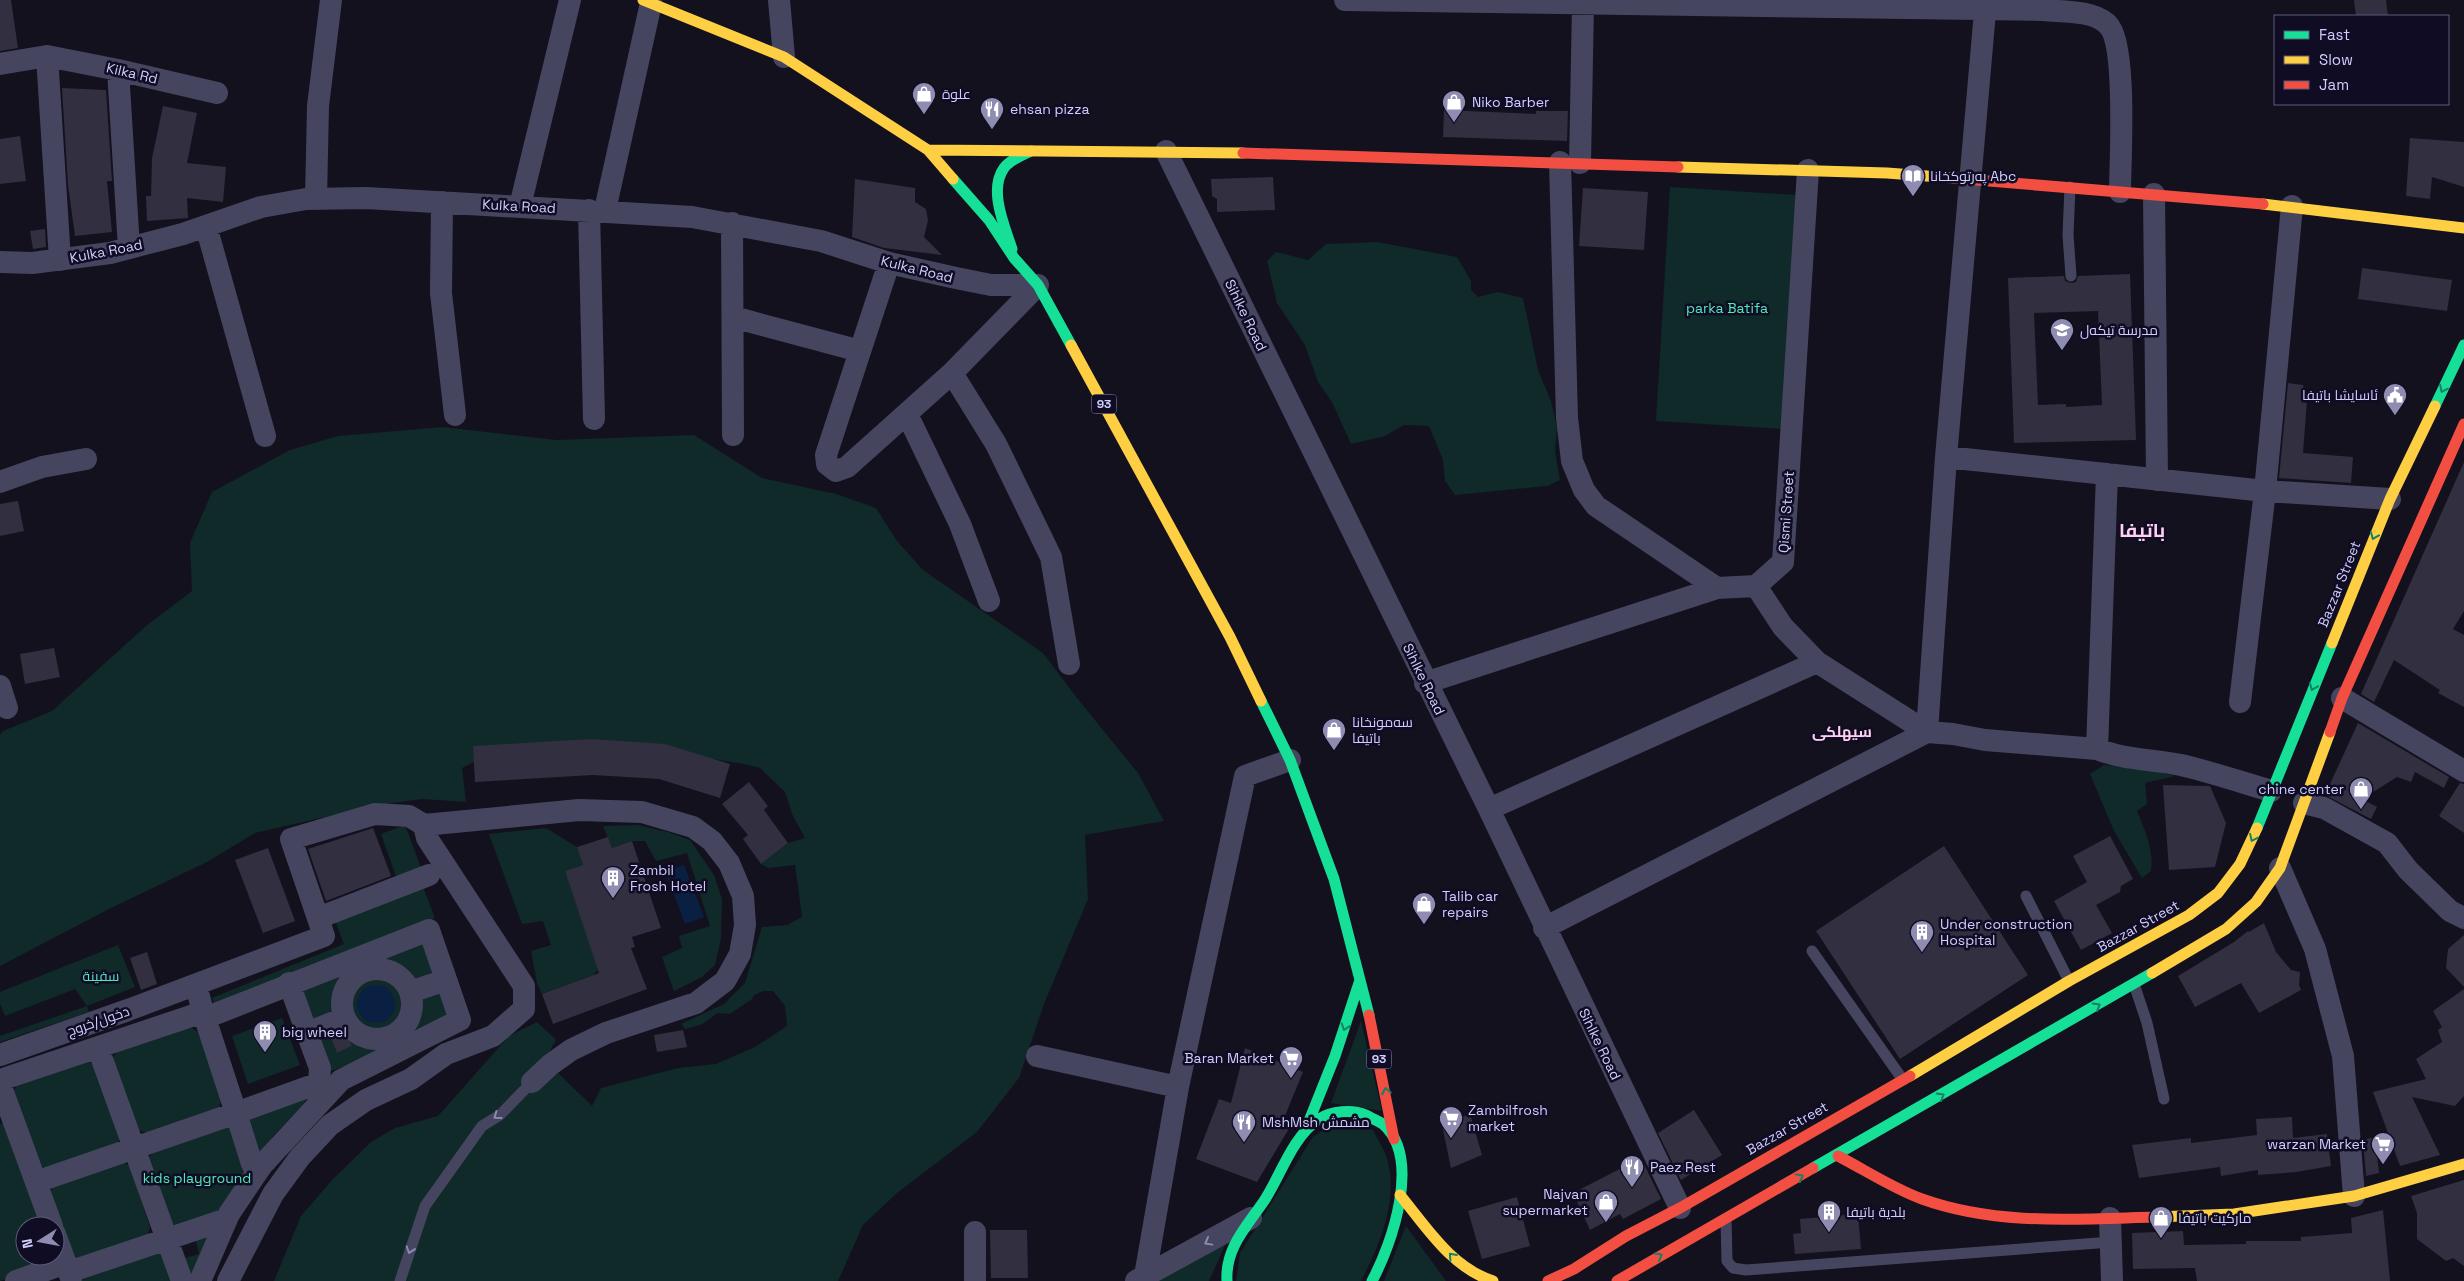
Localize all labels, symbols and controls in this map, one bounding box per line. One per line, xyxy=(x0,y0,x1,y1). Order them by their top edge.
legend xyxy=(2274,15,2449,105)
text: Fast xyxy=(2319,25,2350,44)
text: Slow xyxy=(2319,50,2353,69)
street label: Kilka Rd xyxy=(105,58,159,88)
text: Jam xyxy=(2319,75,2349,94)
shop icon: علوة xyxy=(911,81,937,115)
place label: علوة xyxy=(942,85,971,103)
shop icon: Niko Barber xyxy=(1441,89,1467,123)
place label: Niko Barber xyxy=(1472,93,1549,111)
restaurant icon: ehsan pizza xyxy=(979,96,1005,130)
place label: ehsan pizza xyxy=(1010,100,1089,118)
library icon: په‌رتوكخانا Abc xyxy=(1900,163,1926,197)
place label: په‌رتوكخانا Abc xyxy=(1930,167,2016,186)
street label: Kulka Road xyxy=(482,195,556,217)
street label: Kulka Road xyxy=(68,235,144,267)
street label: Kulka Road xyxy=(879,251,955,287)
street label: Sihlke Road xyxy=(1221,276,1271,354)
park label: parka Batifa xyxy=(1686,299,1768,317)
school or university icon: مدرسة تيكه‌ل xyxy=(2049,317,2075,351)
place label: مدرسة تيكه‌ل xyxy=(2080,321,2158,339)
public building icon: ئاسایشا باتیفا xyxy=(2382,382,2408,416)
one-way arrow xyxy=(2439,384,2449,393)
place label: ئاسایشا باتیفا xyxy=(2302,386,2378,404)
road number: 93 xyxy=(1092,394,1116,414)
street label: Qismi Street xyxy=(1774,470,1798,554)
district label: باتیفا xyxy=(2119,518,2165,543)
one-way arrow xyxy=(2370,532,2380,540)
street label: Bazzar Street xyxy=(2314,538,2364,630)
street label: Sihlke Road xyxy=(1399,640,1449,718)
one-way arrow xyxy=(2309,682,2319,691)
place label: سه‌مونخانا باتيفا xyxy=(1352,713,1413,747)
shop icon: سه‌مونخانا باتيفا xyxy=(1321,717,1347,751)
district label: سيهلكى xyxy=(1812,722,1872,741)
shop icon: chine center xyxy=(2348,776,2374,810)
place label: chine center xyxy=(2258,780,2344,798)
one-way arrow xyxy=(2249,833,2259,842)
place label: Zambil Frosh Hotel xyxy=(630,861,706,895)
building icon: Zambil Frosh Hotel xyxy=(600,865,626,899)
place label: Talib car repairs xyxy=(1442,887,1498,921)
shop icon: Talib car repairs xyxy=(1411,891,1437,925)
street label: Bazzar Street xyxy=(2094,896,2182,956)
place label: Under construction Hospital xyxy=(1940,915,2072,949)
building icon: Under construction Hospital xyxy=(1909,919,1935,953)
park label: سفينة xyxy=(83,967,119,985)
street label: دخول/خروج xyxy=(64,1002,132,1040)
one-way arrow xyxy=(2091,1002,2100,1012)
street label: Sihlke Road xyxy=(1575,1005,1625,1083)
building icon: big wheel xyxy=(252,1019,278,1053)
one-way arrow xyxy=(1341,1022,1351,1031)
place label: big wheel xyxy=(282,1023,347,1041)
supermarket icon: Baran Market xyxy=(1278,1045,1304,1079)
place label: Baran Market xyxy=(1184,1049,1274,1067)
road number: 93 xyxy=(1366,1050,1392,1068)
one-way arrow xyxy=(1381,1087,1391,1096)
one-way arrow xyxy=(1936,1092,1945,1102)
street label: Bazzar Street xyxy=(1743,1097,1831,1159)
place label: Zambilfrosh market xyxy=(1468,1101,1548,1135)
supermarket icon: Zambilfrosh market xyxy=(1438,1105,1464,1139)
restaurant icon: MshMsh مشمش xyxy=(1231,1109,1257,1143)
one-way arrow xyxy=(493,1110,503,1119)
place label: MshMsh مشمش xyxy=(1262,1113,1370,1131)
supermarket icon: warzan Market xyxy=(2370,1131,2396,1165)
place label: warzan Market xyxy=(2267,1135,2366,1153)
restaurant icon: Paez Rest xyxy=(1619,1154,1645,1188)
place label: Paez Rest xyxy=(1650,1158,1716,1176)
park label: kids playground xyxy=(143,1169,251,1187)
one-way arrow xyxy=(1795,1173,1804,1183)
place label: Najvan supermarket xyxy=(1502,1185,1588,1219)
shop icon: Najvan supermarket xyxy=(1593,1189,1619,1223)
building icon: بلدية باتيفا xyxy=(1816,1199,1842,1233)
place label: بلدية باتيفا xyxy=(1846,1203,1906,1221)
shop icon: ماركيت باتيفا xyxy=(2148,1205,2174,1239)
place label: ماركيت باتيفا xyxy=(2178,1209,2252,1227)
north arrow xyxy=(15,1216,65,1266)
one-way arrow xyxy=(1204,1235,1213,1245)
text: N xyxy=(18,1237,37,1250)
one-way arrow xyxy=(406,1245,416,1253)
one-way arrow xyxy=(1449,1253,1458,1262)
one-way arrow xyxy=(1653,1253,1662,1263)

